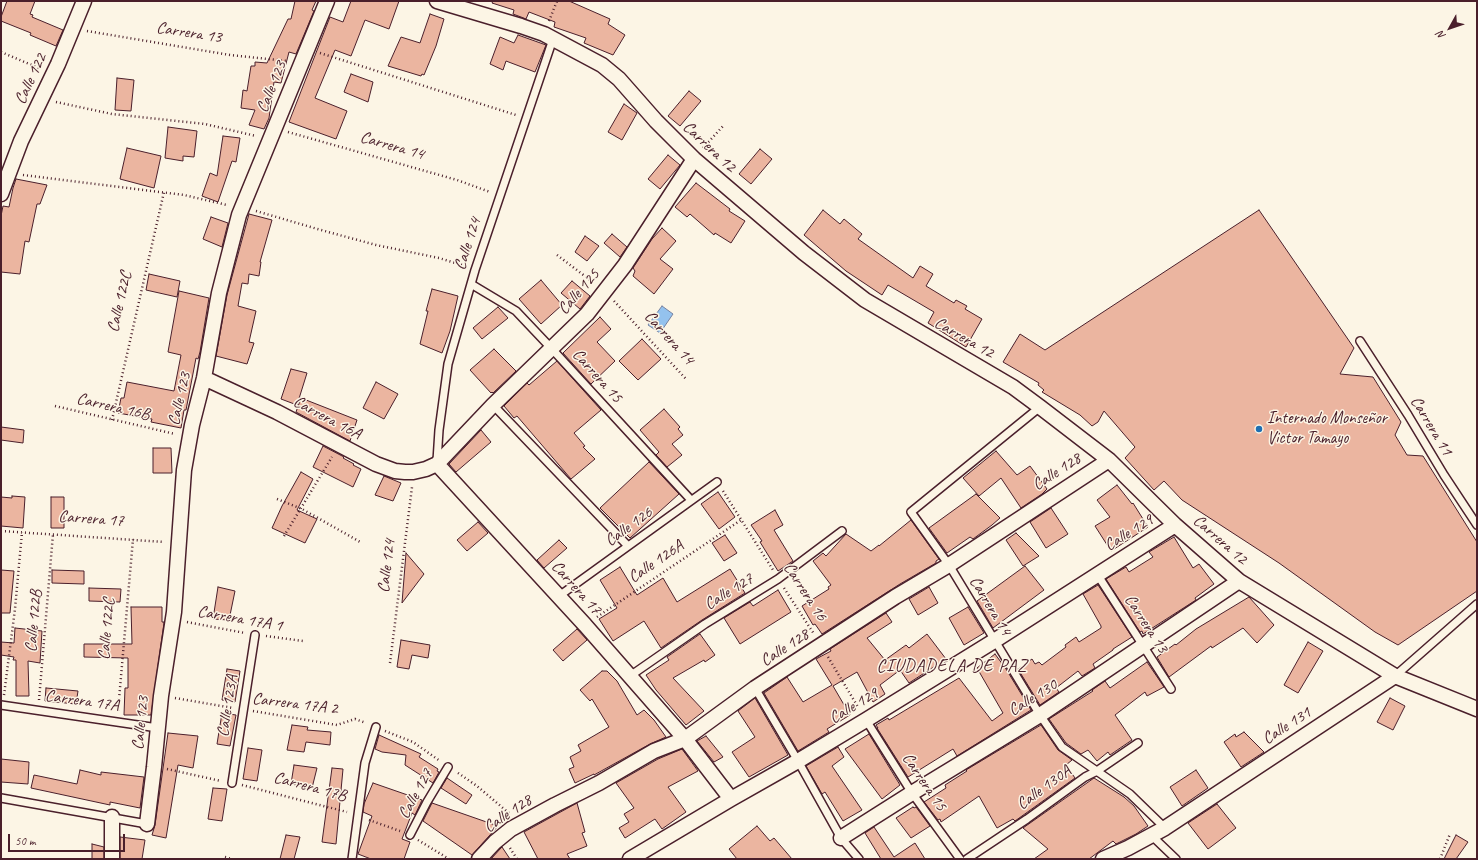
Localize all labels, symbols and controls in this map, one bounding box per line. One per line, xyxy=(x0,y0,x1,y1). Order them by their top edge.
north arrow xyxy=(1430,8,1470,48)
street label: Carrera 13 xyxy=(155,18,223,48)
text: N xyxy=(1433,29,1448,43)
street label: Calle 122 xyxy=(10,50,52,108)
street label: Calle 123 xyxy=(252,58,292,116)
street label: Carrera 12 xyxy=(678,117,740,177)
street label: Carrera 14 xyxy=(358,127,426,165)
street label: Calle 124 xyxy=(450,215,486,273)
street label: Calle 125 xyxy=(554,265,604,319)
street label: Calle 122C xyxy=(103,270,137,334)
street label: Carrera 14 xyxy=(639,307,699,369)
street label: Carrera 12 xyxy=(930,313,998,363)
street label: Carrera 15 xyxy=(567,345,627,407)
street label: Calle 123 xyxy=(164,371,196,427)
street label: Carrera 16B xyxy=(74,389,152,425)
street label: Carrera 16A xyxy=(289,392,365,444)
street label: Carrera 11 xyxy=(1405,393,1457,459)
place label: Internado Monseñor Victor Tamayo xyxy=(1267,409,1387,449)
marker: Internado Monseñor Victor Tamayo xyxy=(1254,424,1264,434)
street label: Calle 128 xyxy=(1029,449,1085,495)
street label: Calle 126 xyxy=(601,503,657,551)
street label: Carrera 17 xyxy=(58,507,124,531)
street label: Calle 129 xyxy=(1101,510,1157,556)
street label: Carrera 12 xyxy=(1189,511,1251,569)
street label: Calle 126A xyxy=(624,536,688,588)
street label: Calle 124 xyxy=(374,538,400,594)
street label: Carrera 17 xyxy=(546,557,606,619)
street label: Carrera 16 xyxy=(779,559,831,625)
street label: Calle 127 xyxy=(701,569,757,615)
street label: Carrera 14 xyxy=(964,573,1016,639)
street label: Calle 122B xyxy=(21,589,47,653)
street label: Carrera 13 xyxy=(1120,591,1172,657)
street label: Calle 122C xyxy=(94,597,120,661)
street label: Carrera 17A 1 xyxy=(196,601,284,637)
street label: Calle 128 xyxy=(757,625,813,671)
district label: CIUDADELA DE PAZ xyxy=(877,655,1027,677)
street label: Calle 123A xyxy=(213,674,243,738)
street label: Calle 130 xyxy=(1005,675,1061,721)
street label: Calle 129 xyxy=(826,683,882,729)
street label: Carrera 17A xyxy=(44,686,120,716)
street label: Carrera 17A 2 xyxy=(251,689,339,719)
street label: Calle 123 xyxy=(128,695,154,751)
street label: Calle 131 xyxy=(1259,703,1315,749)
street label: Carrera 15 xyxy=(897,749,951,815)
street label: Calle 130A xyxy=(1013,761,1075,815)
street label: Calle 127 xyxy=(394,766,438,822)
street label: Carrera 17B xyxy=(271,767,349,807)
street label: Calle 128 xyxy=(480,791,536,837)
scale bar xyxy=(10,826,127,852)
text: 50 m xyxy=(15,833,35,849)

